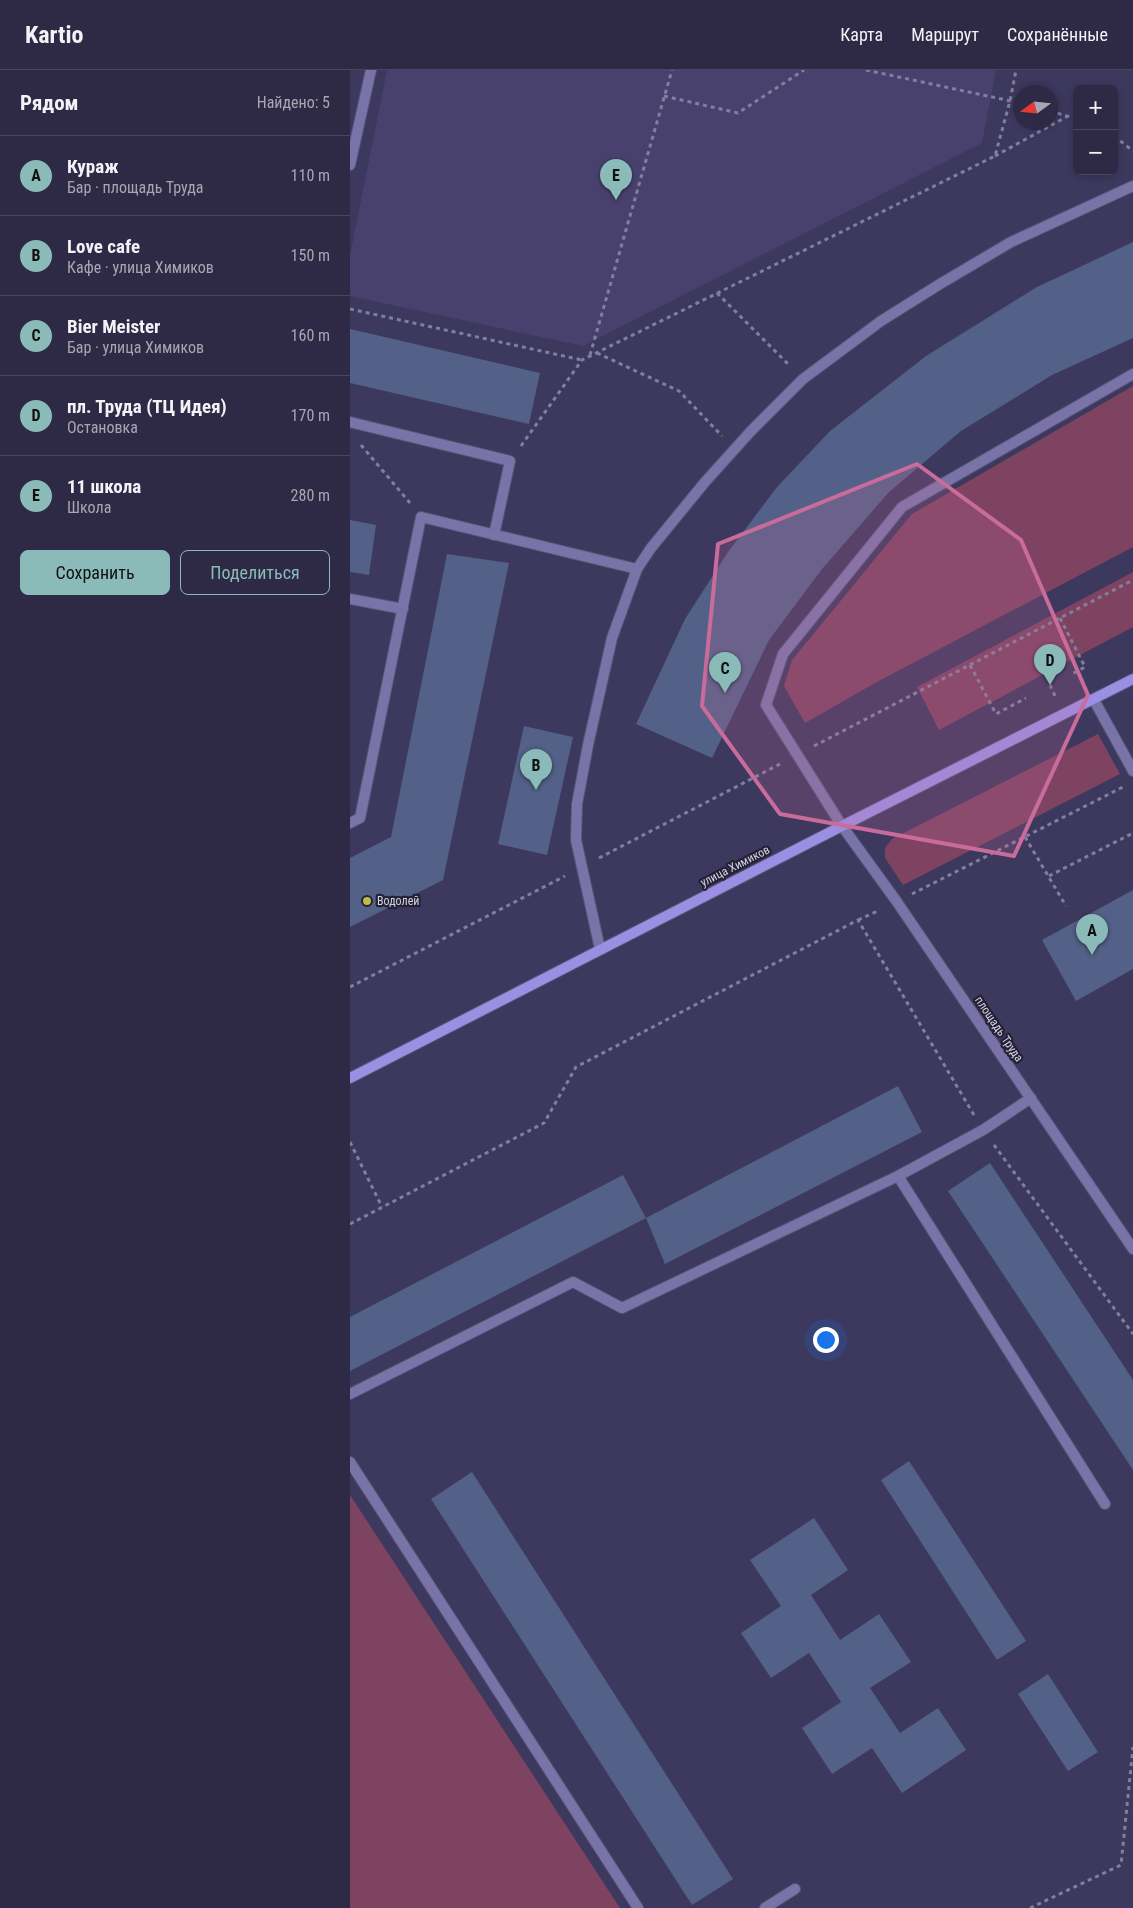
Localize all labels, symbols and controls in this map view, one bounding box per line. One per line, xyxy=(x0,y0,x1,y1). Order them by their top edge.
text: Kartio xyxy=(25,21,83,49)
text: Карта xyxy=(840,24,883,45)
text: Маршрут xyxy=(911,24,979,45)
text: Сохранённые xyxy=(1007,24,1108,45)
north arrow xyxy=(1013,85,1058,130)
map controls xyxy=(1073,85,1118,175)
button: + xyxy=(1073,85,1118,130)
text: Рядом xyxy=(20,91,79,115)
text: Найдено: 5 xyxy=(257,93,330,112)
button: − xyxy=(1073,130,1118,175)
text: Кураж xyxy=(67,155,118,178)
pin: E xyxy=(600,159,632,200)
text: A xyxy=(31,166,41,185)
text: 110 m xyxy=(291,166,330,185)
text: Бар · площадь Труда xyxy=(67,178,204,197)
text: Love cafe xyxy=(67,235,140,258)
text: B xyxy=(32,246,40,265)
text: 150 m xyxy=(291,246,330,265)
text: Кафе · улица Химиков xyxy=(67,258,214,277)
text: Bier Meister xyxy=(67,315,160,338)
text: C xyxy=(31,326,41,345)
text: 160 m xyxy=(291,326,330,345)
text: Бар · улица Химиков xyxy=(67,338,204,357)
text: пл. Труда (ТЦ Идея) xyxy=(67,395,227,418)
text: D xyxy=(31,406,41,425)
text: 170 m xyxy=(291,406,330,425)
text: Остановка xyxy=(67,418,138,437)
text: 11 школа xyxy=(67,475,141,498)
text: E xyxy=(32,486,40,505)
text: 280 m xyxy=(291,486,330,505)
text: Школа xyxy=(67,498,111,517)
button: Сохранить xyxy=(20,550,170,595)
button: Поделиться xyxy=(180,550,330,595)
pin: D xyxy=(1034,644,1066,685)
pin: C xyxy=(709,652,741,693)
pin: B xyxy=(520,749,552,790)
street label: улица Химиков xyxy=(698,842,772,890)
place label: Водолей xyxy=(377,894,419,908)
marker: Водолей xyxy=(361,895,373,907)
pin: A xyxy=(1076,914,1108,955)
street label: площадь Труда xyxy=(972,994,1026,1064)
your location xyxy=(813,1327,839,1353)

